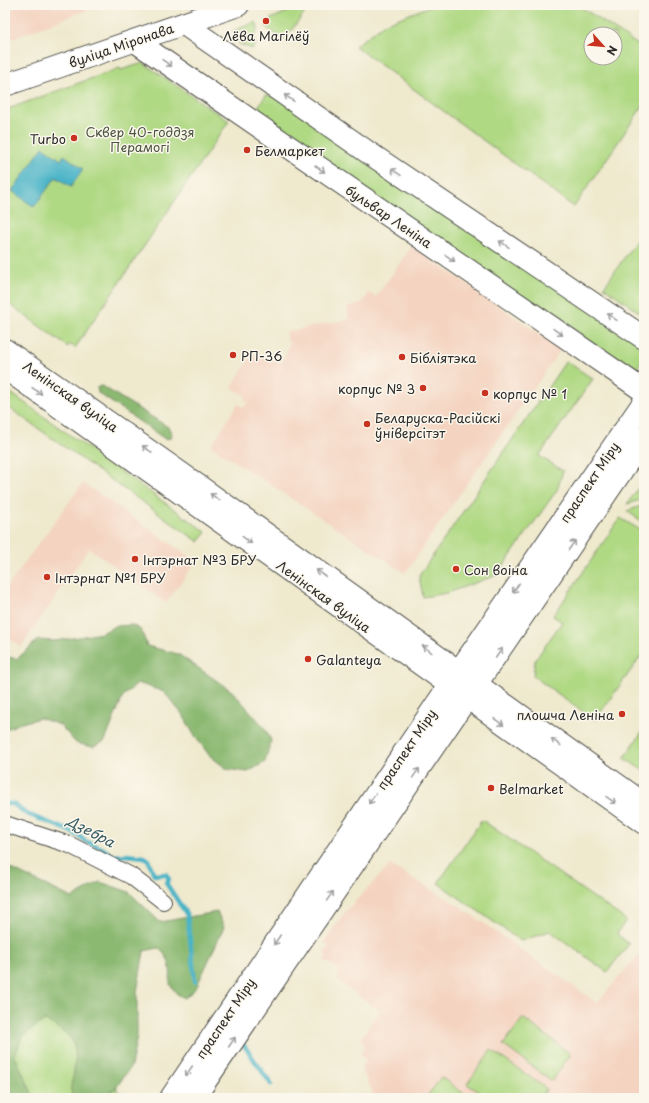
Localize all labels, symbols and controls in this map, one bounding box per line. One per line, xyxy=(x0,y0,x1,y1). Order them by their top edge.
marker: Лёва Магілёў xyxy=(261,16,271,26)
street label: вуліца Міронава xyxy=(66,18,177,72)
place label: Лёва Магілёў xyxy=(223,26,309,45)
north arrow xyxy=(583,26,623,66)
text: N xyxy=(603,43,622,59)
one-way arrow xyxy=(161,59,172,67)
one-way arrow xyxy=(284,94,295,102)
park label: Сквер 40-годдзя Перамогі xyxy=(85,122,195,156)
place label: Turbo xyxy=(30,129,66,148)
marker: Turbo xyxy=(69,133,79,143)
place label: Белмаркет xyxy=(255,141,325,160)
marker: Белмаркет xyxy=(242,145,252,155)
one-way arrow xyxy=(314,165,325,173)
one-way arrow xyxy=(390,167,402,175)
street label: бульвар Леніна xyxy=(342,180,437,253)
one-way arrow xyxy=(498,240,509,248)
one-way arrow xyxy=(445,254,456,262)
one-way arrow xyxy=(606,313,617,321)
one-way arrow xyxy=(552,328,563,336)
place label: РП-36 xyxy=(241,346,282,365)
place label: Бібліятэка xyxy=(410,348,477,367)
marker: РП-36 xyxy=(228,350,238,360)
marker: Бібліятэка xyxy=(397,352,407,362)
street label: Ленінская вуліца xyxy=(20,356,123,436)
place label: корпус № 3 xyxy=(338,379,415,398)
marker: корпус № 3 xyxy=(418,383,428,393)
place label: корпус № 1 xyxy=(493,384,567,403)
one-way arrow xyxy=(31,387,42,395)
marker: корпус № 1 xyxy=(480,388,490,398)
place label: Беларуска-Расійскі ўніверсітэт xyxy=(375,408,501,442)
marker: Беларуска-Расійскі ўніверсітэт xyxy=(362,419,372,429)
street label: праспект Міру xyxy=(555,438,623,526)
one-way arrow xyxy=(142,445,153,453)
one-way arrow xyxy=(210,493,221,502)
one-way arrow xyxy=(242,536,253,544)
one-way arrow xyxy=(568,540,576,551)
place label: Інтэрнат №3 БРУ xyxy=(143,550,257,569)
marker: Інтэрнат №3 БРУ xyxy=(130,554,140,564)
street label: Ленінская вуліца xyxy=(273,555,375,637)
place label: Сон воіна xyxy=(464,560,528,579)
marker: Сон воіна xyxy=(451,564,461,574)
place label: Інтэрнат №1 БРУ xyxy=(55,568,166,587)
one-way arrow xyxy=(316,569,327,577)
marker: Інтэрнат №1 БРУ xyxy=(42,572,52,582)
one-way arrow xyxy=(512,582,520,593)
one-way arrow xyxy=(421,645,432,653)
one-way arrow xyxy=(495,647,503,658)
place label: Galanteya xyxy=(316,650,382,669)
marker: Galanteya xyxy=(303,654,313,664)
street label: праспект Міру xyxy=(372,705,440,793)
place label: плошча Леніна xyxy=(517,705,615,724)
marker: плошча Леніна xyxy=(617,709,627,719)
one-way arrow xyxy=(494,717,505,726)
one-way arrow xyxy=(551,738,562,746)
one-way arrow xyxy=(412,768,420,779)
place label: Belmarket xyxy=(499,779,563,798)
marker: Belmarket xyxy=(486,783,496,793)
one-way arrow xyxy=(368,793,376,804)
one-way arrow xyxy=(605,796,616,804)
water label: Дзебра xyxy=(62,809,120,853)
one-way arrow xyxy=(326,891,334,902)
one-way arrow xyxy=(273,934,281,945)
street label: праспект Міру xyxy=(191,974,259,1062)
one-way arrow xyxy=(228,1037,236,1048)
one-way arrow xyxy=(185,1065,193,1076)

